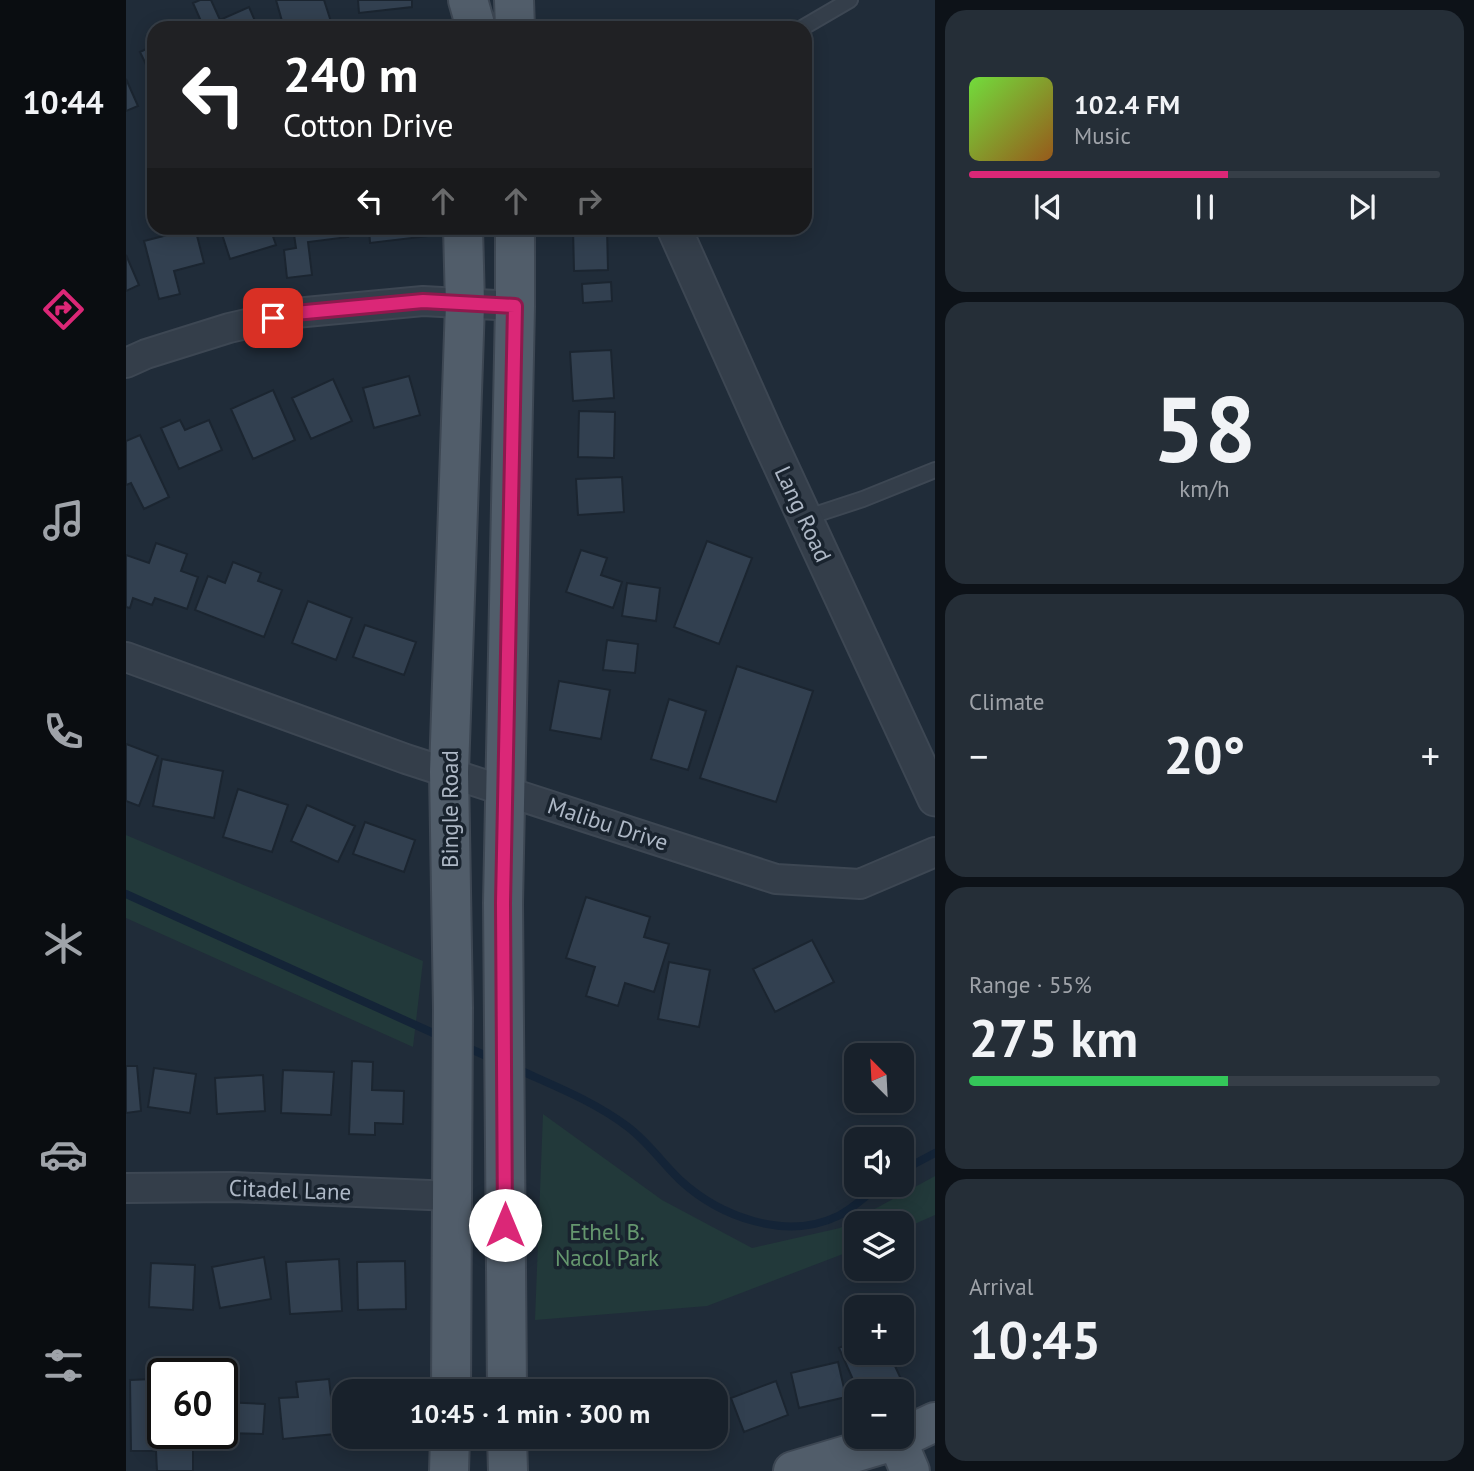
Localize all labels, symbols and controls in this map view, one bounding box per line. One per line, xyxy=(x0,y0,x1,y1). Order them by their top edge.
text: 240 m xyxy=(283,42,418,106)
icon: left xyxy=(168,49,259,140)
text: 10:44 xyxy=(22,81,104,123)
text: 102.4 FM xyxy=(1074,88,1180,121)
text: Cotton Drive xyxy=(283,104,454,146)
text: Music xyxy=(1074,121,1131,150)
icon: left xyxy=(351,182,389,220)
icon: ahead xyxy=(424,182,462,220)
icon: ahead xyxy=(497,182,535,220)
icon: right xyxy=(570,182,608,220)
icon: previous xyxy=(1029,188,1067,226)
icon: pause xyxy=(1186,188,1224,226)
icon: next xyxy=(1343,188,1381,226)
icon: directions xyxy=(39,285,88,334)
pin xyxy=(243,288,303,348)
icon: arrive xyxy=(254,299,292,337)
text: 58 xyxy=(1153,369,1256,487)
street label: Lang Road xyxy=(769,461,838,566)
text: km/h xyxy=(1179,474,1230,503)
icon: music xyxy=(39,496,88,545)
text: Climate xyxy=(969,687,1044,716)
icon: phone xyxy=(39,707,88,756)
text: 20° xyxy=(1164,721,1245,788)
text: − xyxy=(969,731,988,780)
text: + xyxy=(1421,731,1440,780)
street label: Bingle Road xyxy=(435,750,464,868)
street label: Malibu Drive xyxy=(544,790,672,857)
icon: climate xyxy=(39,919,88,968)
text: Range · 55% xyxy=(969,970,1092,999)
text: 275 km xyxy=(969,1004,1138,1071)
north arrow xyxy=(844,1043,914,1113)
map controls xyxy=(844,1043,914,1449)
button: sound xyxy=(844,1127,914,1197)
icon: car xyxy=(39,1130,88,1179)
street label: Citadel Lane xyxy=(228,1173,352,1206)
position arrow xyxy=(468,1188,542,1262)
button: layers xyxy=(844,1211,914,1281)
park label: Ethel B. Nacol Park xyxy=(555,1217,659,1272)
text: Arrival xyxy=(969,1272,1033,1301)
button: + xyxy=(844,1295,914,1365)
text: 10:45 xyxy=(969,1306,1101,1373)
icon: filters xyxy=(39,1341,88,1390)
speed limit sign: 60 xyxy=(147,1358,238,1449)
button: − xyxy=(844,1379,914,1449)
text: 10:45 · 1 min · 300 m xyxy=(410,1397,650,1430)

